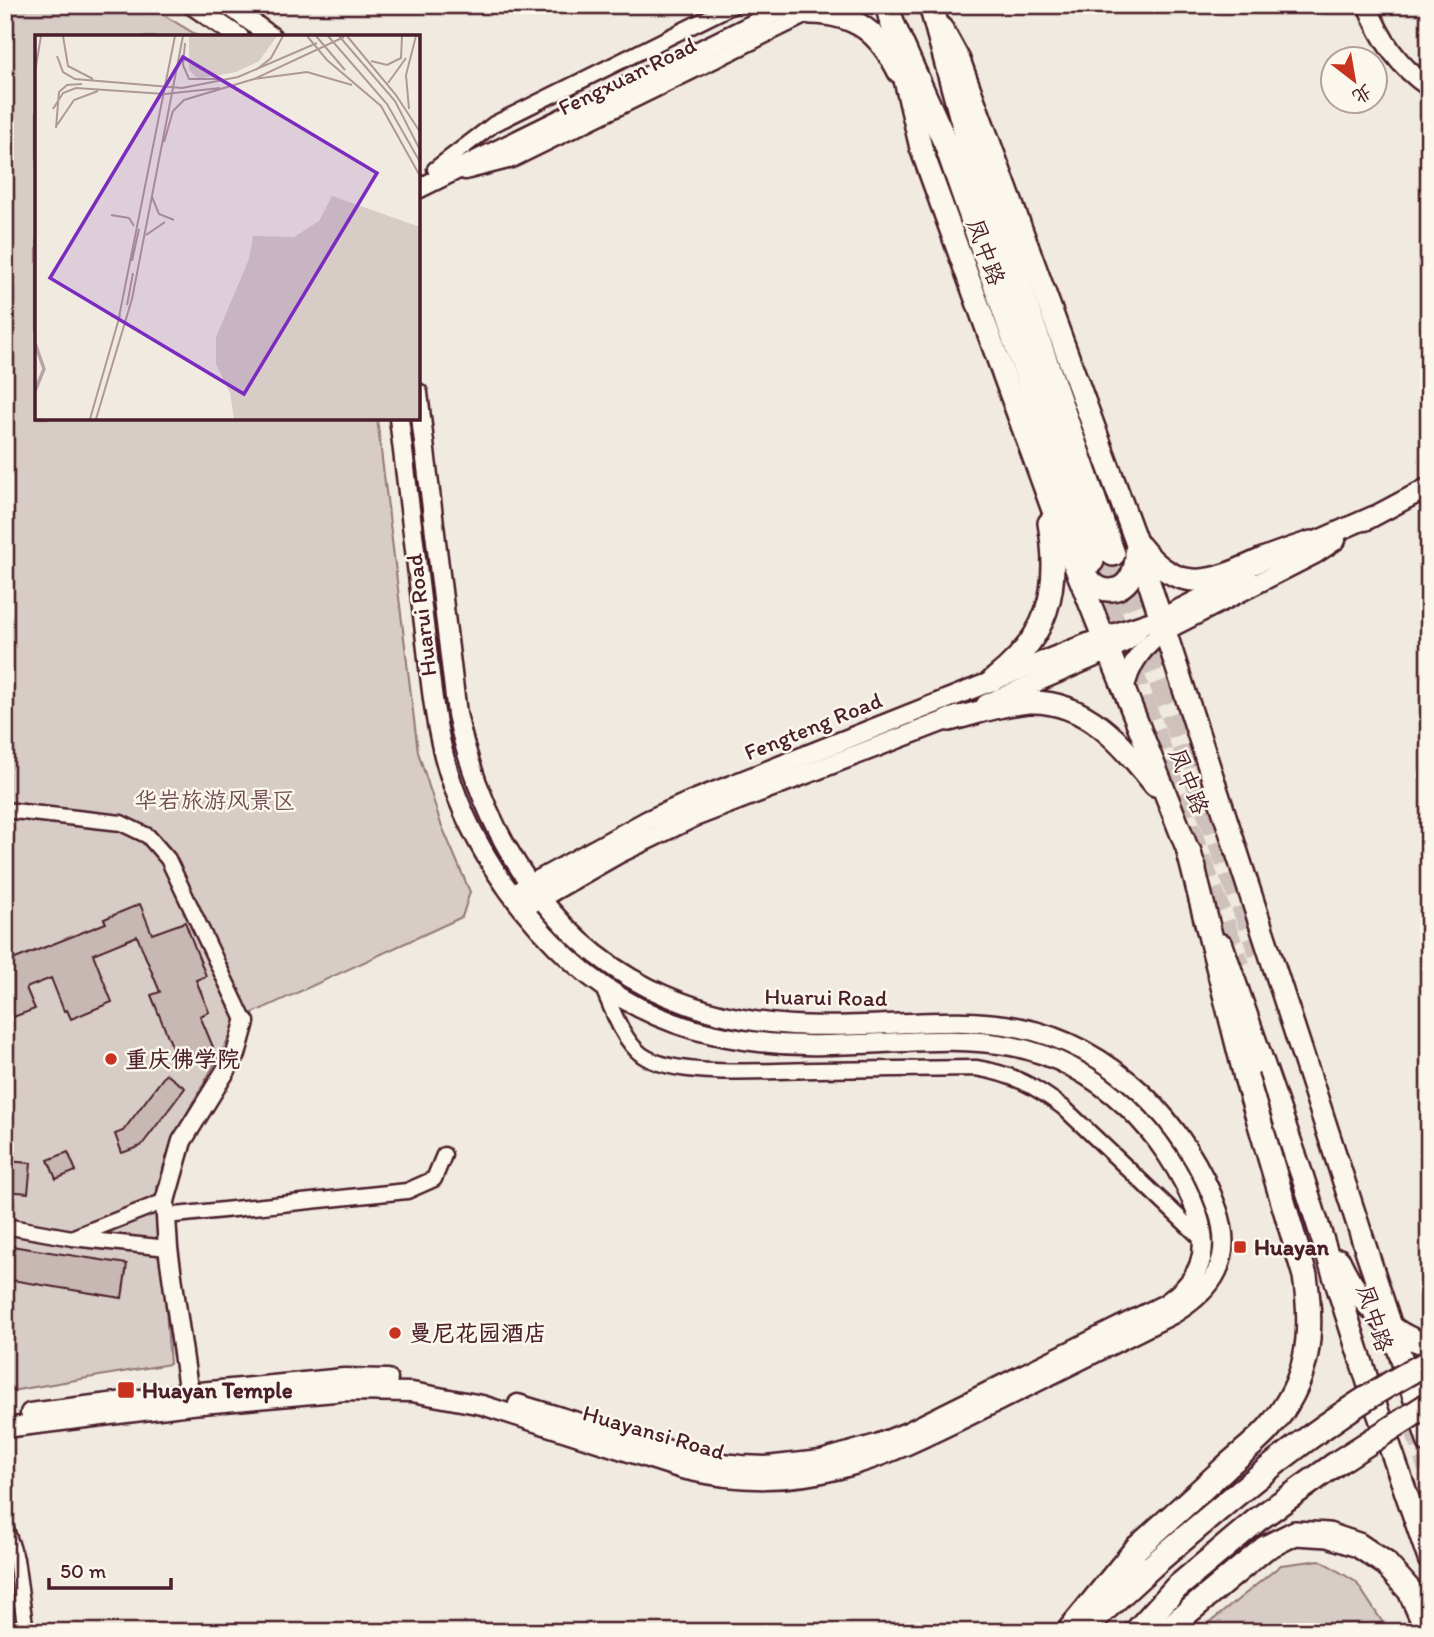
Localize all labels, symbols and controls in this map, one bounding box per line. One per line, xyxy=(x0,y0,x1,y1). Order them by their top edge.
street label: Fengxuan Road xyxy=(553,31,701,121)
inset map xyxy=(35,35,420,420)
north arrow xyxy=(1318,46,1388,116)
text: 北 xyxy=(1348,79,1377,109)
street label: 凤中路 xyxy=(961,215,1011,289)
street label: Huarui Road xyxy=(400,552,442,678)
street label: Fengteng Road xyxy=(740,685,886,766)
street label: 凤中路 xyxy=(1163,744,1215,818)
park label: 华岩旅游风景区 xyxy=(135,786,296,814)
street label: Huarui Road xyxy=(764,982,888,1012)
place label: 重庆佛学院 xyxy=(125,1045,240,1073)
marker: 重庆佛学院 xyxy=(103,1051,119,1067)
place label: Huayan xyxy=(1254,1233,1330,1261)
marker: Huayan xyxy=(1232,1239,1248,1255)
street label: 凤中路 xyxy=(1351,1281,1399,1355)
place label: 曼尼花园酒店 xyxy=(409,1319,547,1347)
marker: 曼尼花园酒店 xyxy=(387,1325,403,1341)
place label: Huayan Temple xyxy=(142,1376,293,1404)
marker: Huayan Temple xyxy=(116,1380,136,1400)
street label: Huayansi Road xyxy=(580,1398,729,1466)
scale bar xyxy=(49,1546,172,1590)
text: 50 m xyxy=(60,1558,107,1583)

